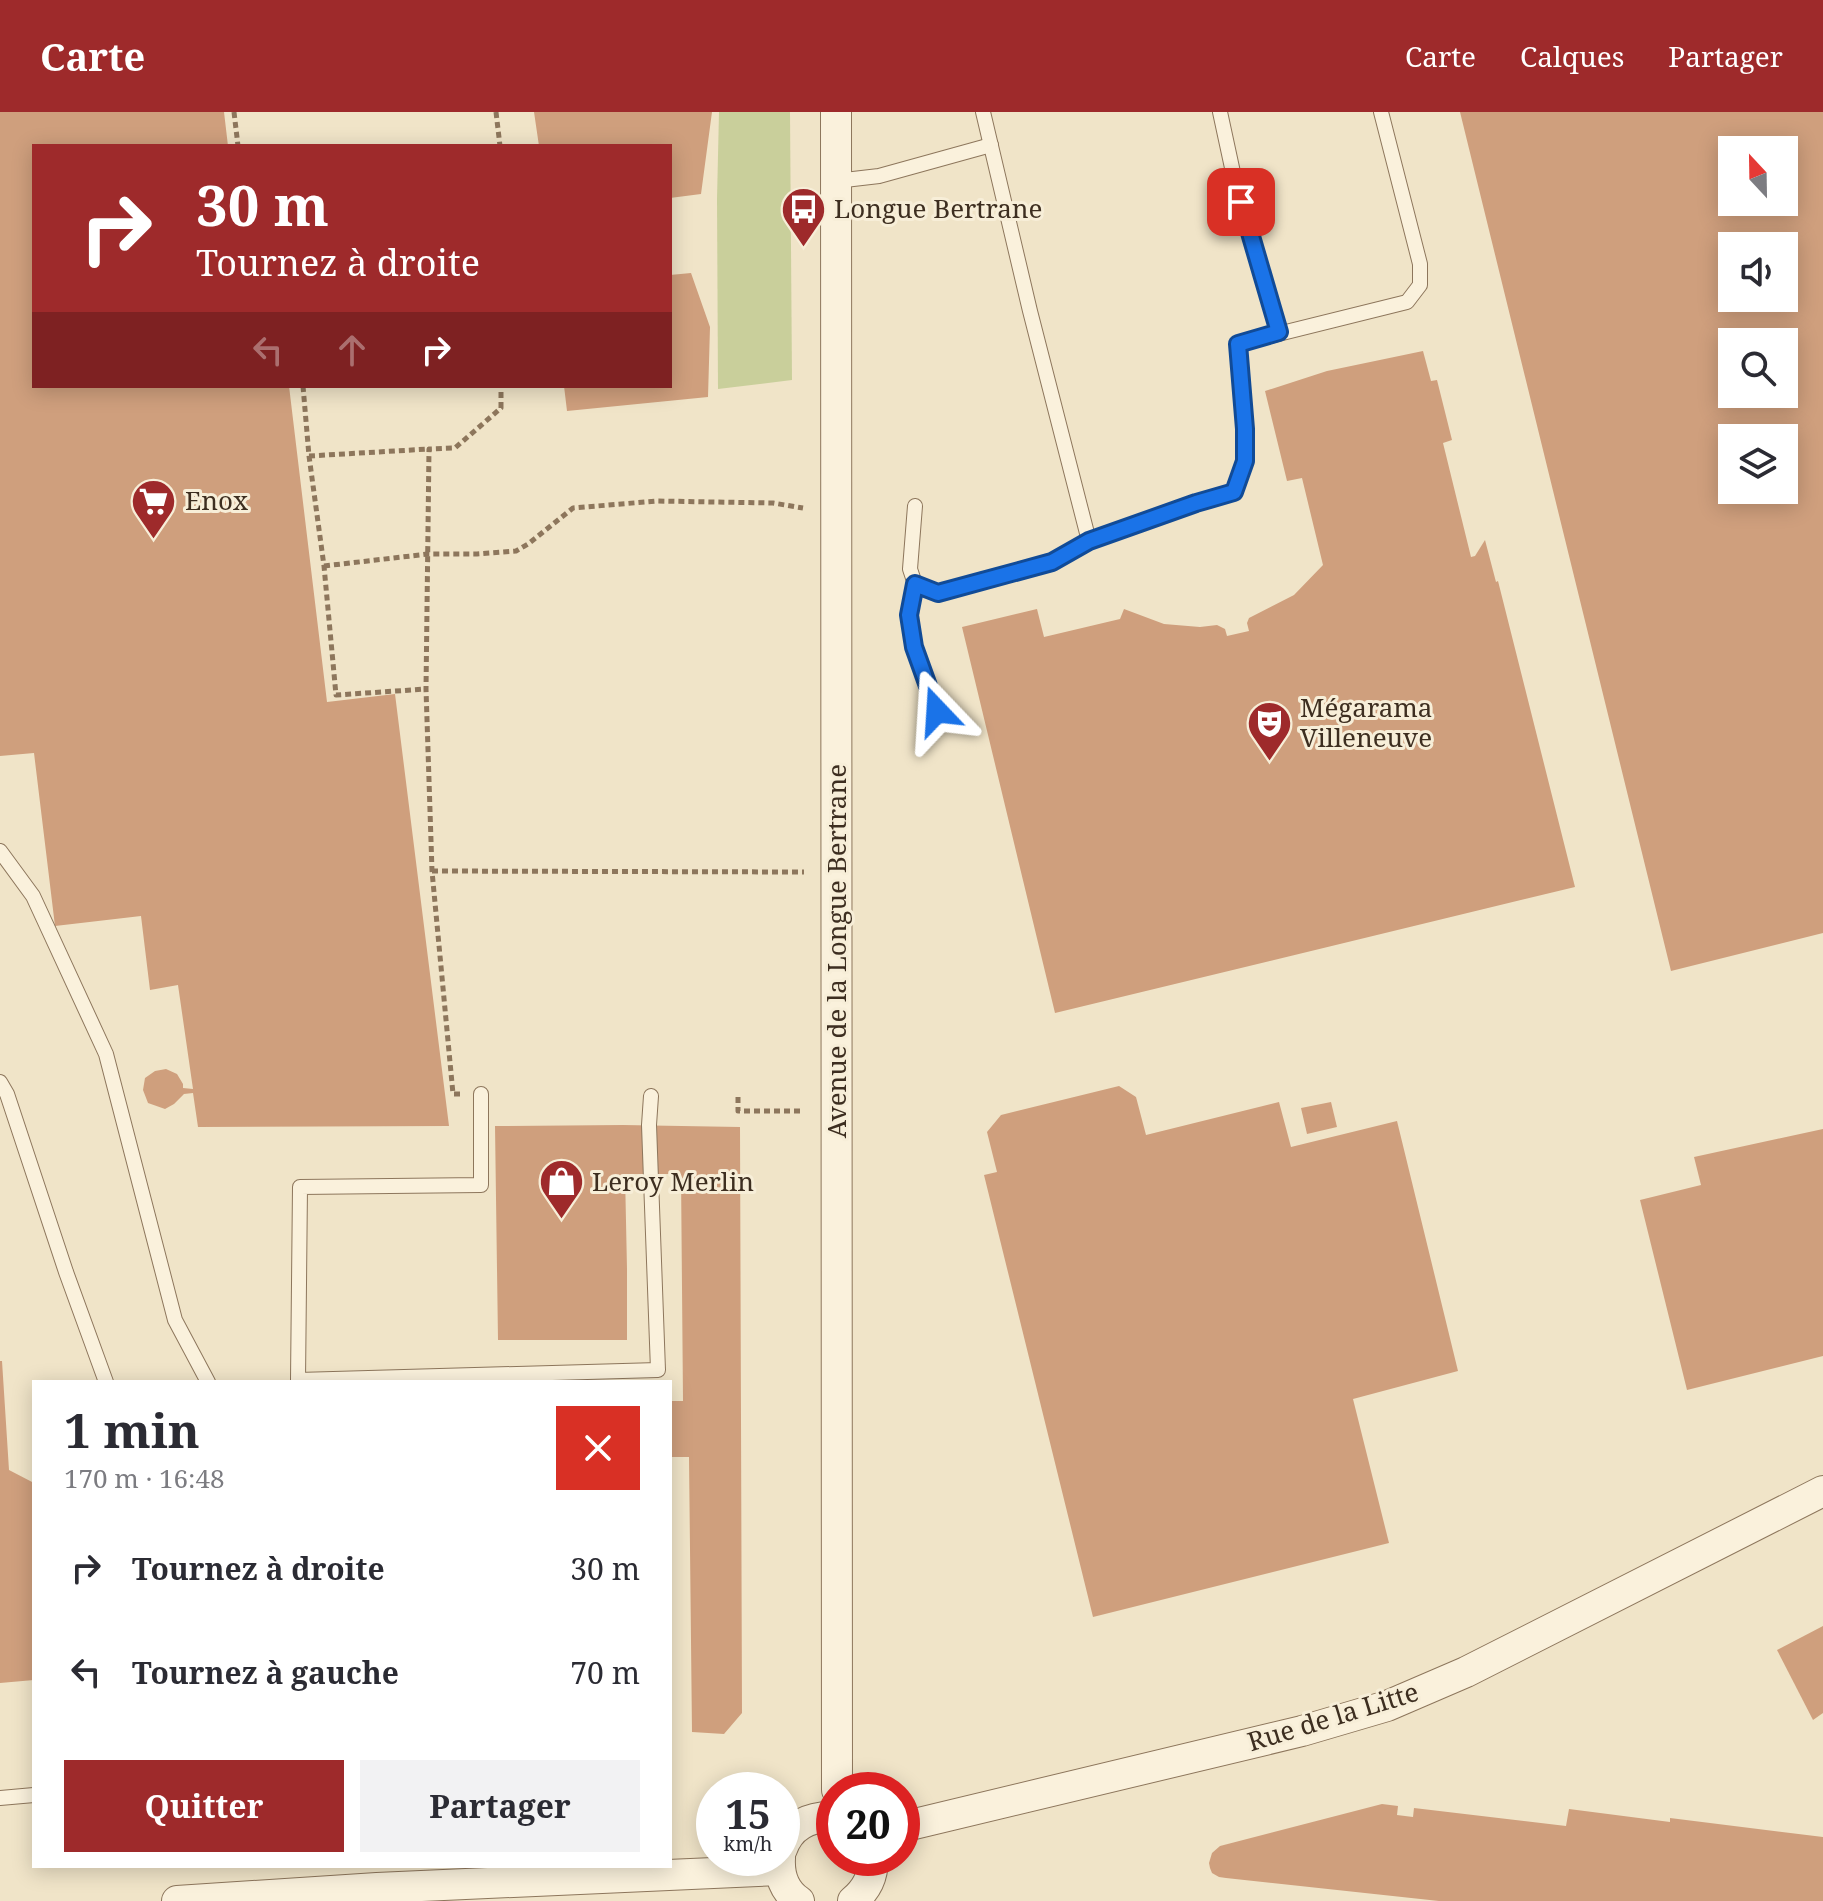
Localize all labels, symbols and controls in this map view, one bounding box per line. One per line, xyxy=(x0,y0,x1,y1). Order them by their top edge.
text: Carte xyxy=(40,30,145,82)
text: Carte xyxy=(1405,37,1476,75)
text: Calques xyxy=(1520,37,1624,75)
text: Partager xyxy=(1668,37,1783,75)
north arrow xyxy=(1718,136,1798,216)
map controls xyxy=(1718,136,1798,504)
text: 30 m xyxy=(196,166,329,242)
pin xyxy=(1207,168,1275,236)
icon: right xyxy=(64,176,168,280)
icon: arrive xyxy=(1219,180,1263,224)
bus stop icon: Longue Bertrane xyxy=(779,185,827,248)
place label: Longue Bertrane xyxy=(834,190,1043,226)
button: sound xyxy=(1718,232,1798,312)
text: Tournez à droite xyxy=(196,238,480,287)
icon: left xyxy=(246,328,290,372)
icon: ahead xyxy=(330,328,374,372)
icon: right xyxy=(414,328,458,372)
button: search xyxy=(1718,328,1798,408)
button: layers xyxy=(1718,424,1798,504)
supermarket icon: Enox xyxy=(130,477,178,540)
place label: Enox xyxy=(185,482,248,518)
position arrow xyxy=(895,669,979,753)
place label: Mégarama Villeneuve xyxy=(1300,689,1433,755)
theatre icon: Mégarama Villeneuve xyxy=(1245,699,1293,762)
street label: Avenue de la Longue Bertrane xyxy=(818,764,854,1138)
shop icon: Leroy Merlin xyxy=(537,1158,585,1221)
place label: Leroy Merlin xyxy=(592,1163,754,1199)
text: 1 min xyxy=(64,1397,200,1462)
button: close xyxy=(556,1406,640,1490)
text: 170 m · 16:48 xyxy=(64,1460,225,1496)
icon: right xyxy=(64,1546,108,1590)
text: Tournez à droite xyxy=(132,1548,385,1589)
text: 30 m xyxy=(570,1548,640,1589)
icon: left xyxy=(64,1650,108,1694)
text: Tournez à gauche xyxy=(132,1652,399,1693)
text: 70 m xyxy=(570,1652,640,1693)
street label: Rue de la Litte xyxy=(1243,1673,1423,1759)
button: Quitter xyxy=(64,1760,344,1852)
button: Partager xyxy=(360,1760,640,1852)
speed limit sign: 20 xyxy=(816,1772,920,1876)
text: 15 xyxy=(725,1786,771,1841)
text: km/h xyxy=(723,1830,773,1857)

